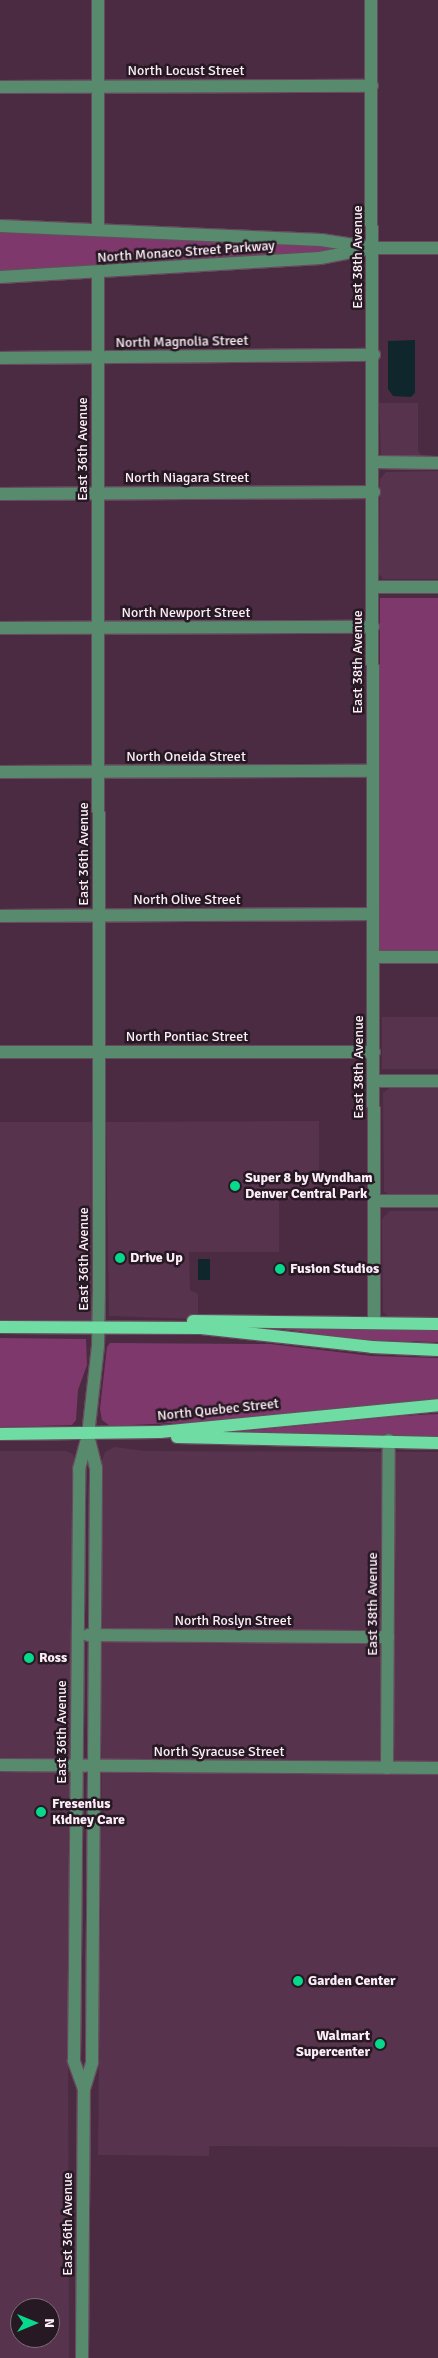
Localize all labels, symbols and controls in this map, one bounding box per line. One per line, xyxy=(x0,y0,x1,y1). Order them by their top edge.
street label: North Locust Street xyxy=(128,63,244,79)
street label: East 38th Avenue xyxy=(350,205,366,309)
street label: North Monaco Street Parkway xyxy=(97,237,275,267)
street label: North Magnolia Street xyxy=(115,332,249,352)
street label: East 36th Avenue xyxy=(75,397,91,501)
street label: North Niagara Street xyxy=(125,470,249,486)
street label: North Newport Street xyxy=(122,605,250,621)
street label: East 38th Avenue xyxy=(350,610,366,714)
street label: North Oneida Street xyxy=(126,749,246,765)
street label: East 36th Avenue xyxy=(76,802,92,906)
street label: North Olive Street xyxy=(133,892,241,908)
street label: East 38th Avenue xyxy=(351,1015,367,1119)
street label: North Pontiac Street xyxy=(126,1029,248,1045)
place label: Super 8 by Wyndham Denver Central Park xyxy=(245,1170,373,1202)
marker: Super 8 by Wyndham Denver Central Park xyxy=(229,1180,241,1192)
street label: East 36th Avenue xyxy=(76,1207,92,1311)
place label: Drive Up xyxy=(130,1250,183,1266)
marker: Drive Up xyxy=(114,1252,126,1264)
place label: Fusion Studios xyxy=(290,1261,379,1277)
marker: Fusion Studios xyxy=(274,1263,286,1275)
street label: North Quebec Street xyxy=(156,1395,280,1425)
street label: East 38th Avenue xyxy=(365,1552,381,1656)
street label: North Roslyn Street xyxy=(174,1613,292,1629)
place label: Ross xyxy=(39,1650,67,1666)
marker: Ross xyxy=(23,1652,35,1664)
street label: East 36th Avenue xyxy=(54,1680,70,1784)
street label: North Syracuse Street xyxy=(154,1744,284,1760)
place label: Fresenius Kidney Care xyxy=(52,1796,125,1828)
marker: Fresenius Kidney Care xyxy=(34,1805,48,1819)
place label: Garden Center xyxy=(308,1973,396,1989)
marker: Garden Center xyxy=(292,1975,304,1987)
place label: Walmart Supercenter xyxy=(296,2028,370,2060)
marker: Walmart Supercenter xyxy=(374,2038,386,2050)
street label: East 36th Avenue xyxy=(60,2172,76,2276)
north arrow xyxy=(10,2298,60,2348)
text: N xyxy=(41,2318,58,2328)

